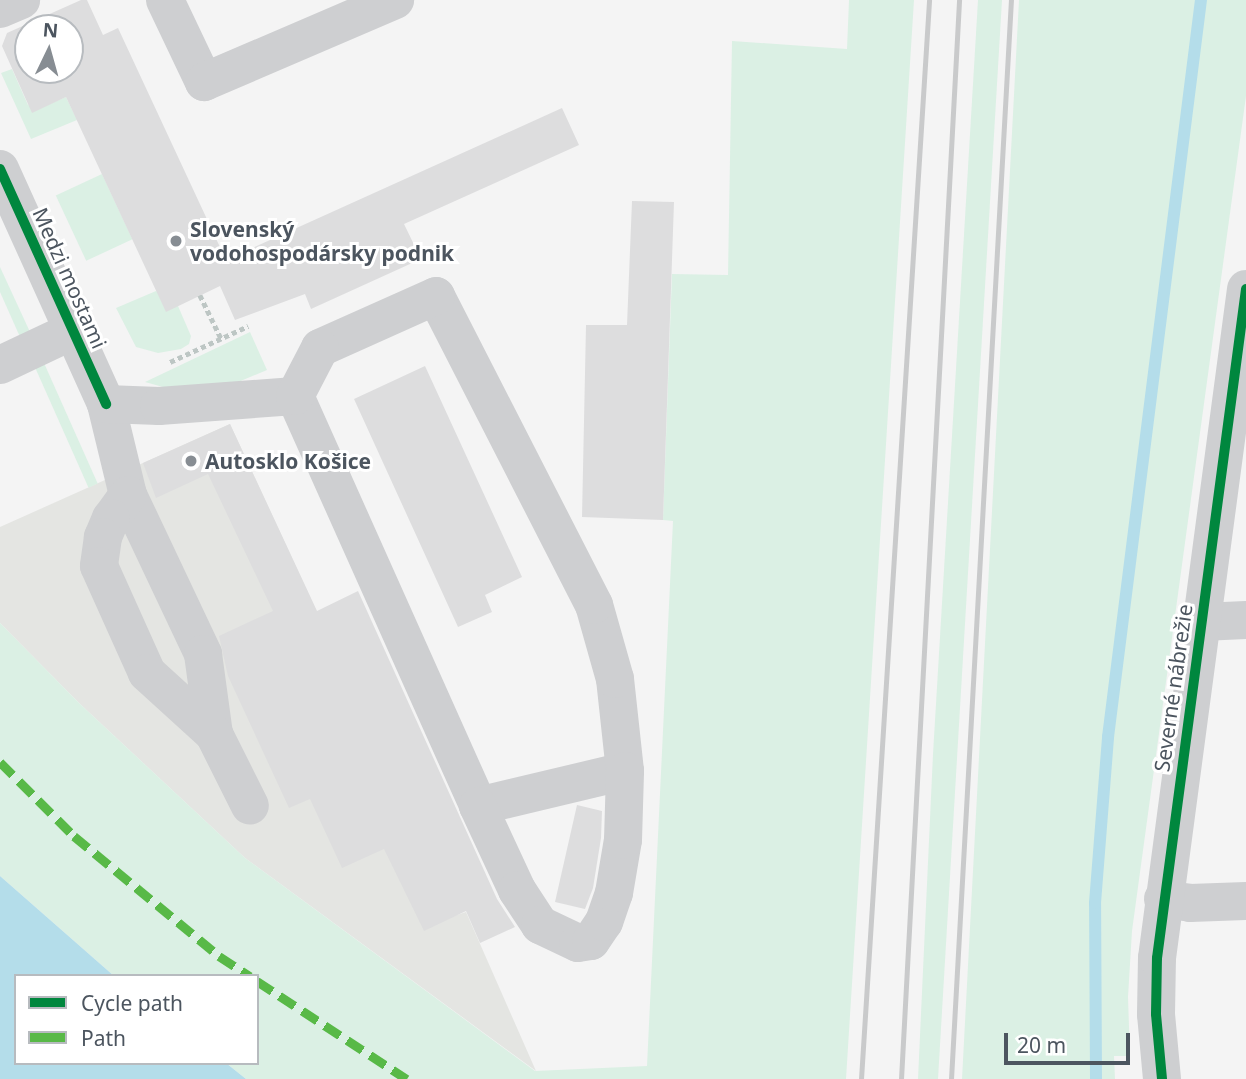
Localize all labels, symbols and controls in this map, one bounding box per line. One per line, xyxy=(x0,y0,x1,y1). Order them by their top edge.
north arrow xyxy=(14,14,84,84)
text: N xyxy=(42,16,59,44)
street label: Medzi mostami xyxy=(28,204,112,352)
place label: Slovenský vodohospodársky podnik xyxy=(190,216,454,266)
marker: Slovenský vodohospodársky podnik xyxy=(168,233,184,249)
place label: Autosklo Košice xyxy=(205,448,371,474)
marker: Autosklo Košice xyxy=(183,453,199,469)
street label: Severné nábrežie xyxy=(1149,603,1197,773)
legend xyxy=(14,974,259,1065)
text: Cycle path xyxy=(81,989,183,1017)
scale bar xyxy=(1008,1020,1134,1064)
text: Path xyxy=(81,1024,126,1052)
text: 20 m xyxy=(1017,1031,1066,1059)

